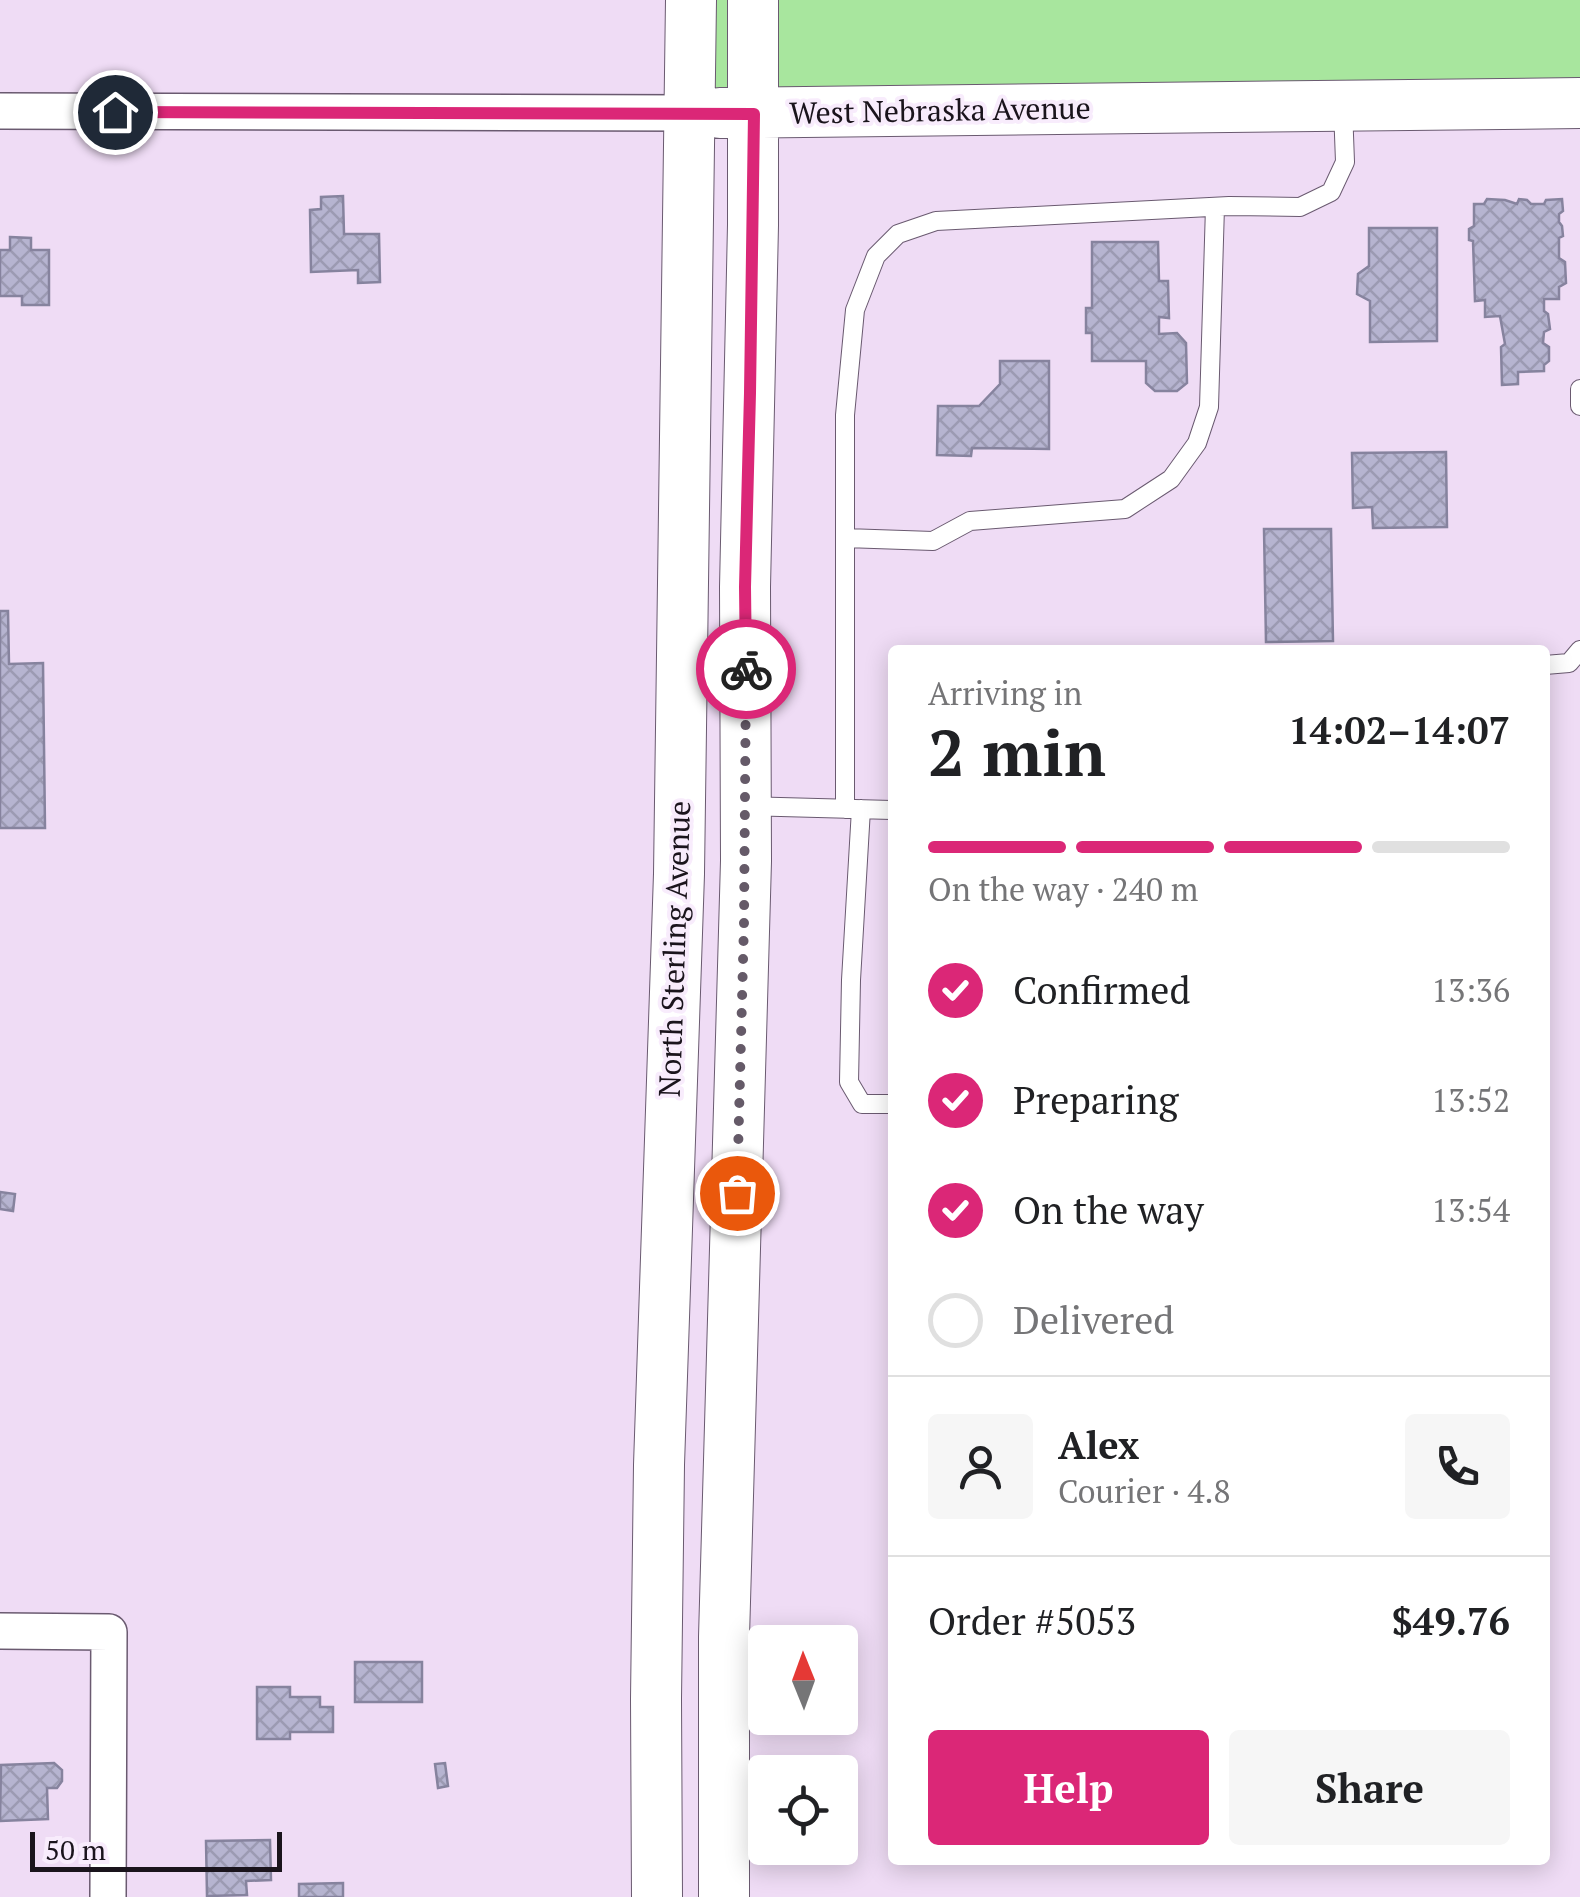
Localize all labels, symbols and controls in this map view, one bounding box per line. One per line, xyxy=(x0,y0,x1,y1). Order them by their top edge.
pin xyxy=(73,70,158,155)
icon: home xyxy=(88,85,143,140)
street label: West Nebraska Avenue xyxy=(789,87,1091,133)
courier xyxy=(696,619,796,719)
icon: bike xyxy=(719,642,774,697)
text: Arriving in xyxy=(928,672,1082,714)
text: 14:02–14:07 xyxy=(1288,705,1510,755)
text: 2 min xyxy=(928,708,1106,795)
street label: North Sterling Avenue xyxy=(649,800,699,1098)
text: On the way · 240 m xyxy=(928,868,1198,910)
icon: check xyxy=(928,963,983,1018)
text: Confirmed xyxy=(1013,965,1191,1015)
text: 13:36 xyxy=(1431,969,1510,1011)
icon: check xyxy=(928,1073,983,1128)
text: Preparing xyxy=(1013,1075,1179,1125)
text: 13:52 xyxy=(1431,1079,1510,1121)
pin xyxy=(695,1151,780,1236)
icon: bag xyxy=(710,1166,765,1221)
icon: check xyxy=(928,1183,983,1238)
text: On the way xyxy=(1013,1185,1204,1235)
text: 13:54 xyxy=(1431,1189,1510,1231)
text: Delivered xyxy=(1013,1295,1174,1345)
button: person xyxy=(928,1414,1033,1519)
button: phone xyxy=(1405,1414,1510,1519)
text: Alex xyxy=(1058,1420,1139,1470)
text: Courier · 4.8 xyxy=(1058,1470,1230,1512)
text: Order #5053 xyxy=(928,1596,1136,1646)
text: $49.76 xyxy=(1391,1596,1510,1646)
north arrow xyxy=(748,1625,858,1735)
map controls xyxy=(748,1625,858,1865)
button: Help xyxy=(928,1730,1209,1845)
button: Share xyxy=(1229,1730,1510,1845)
button: locate xyxy=(748,1755,858,1865)
scale bar xyxy=(30,1827,282,1872)
text: 50 m xyxy=(45,1831,106,1868)

